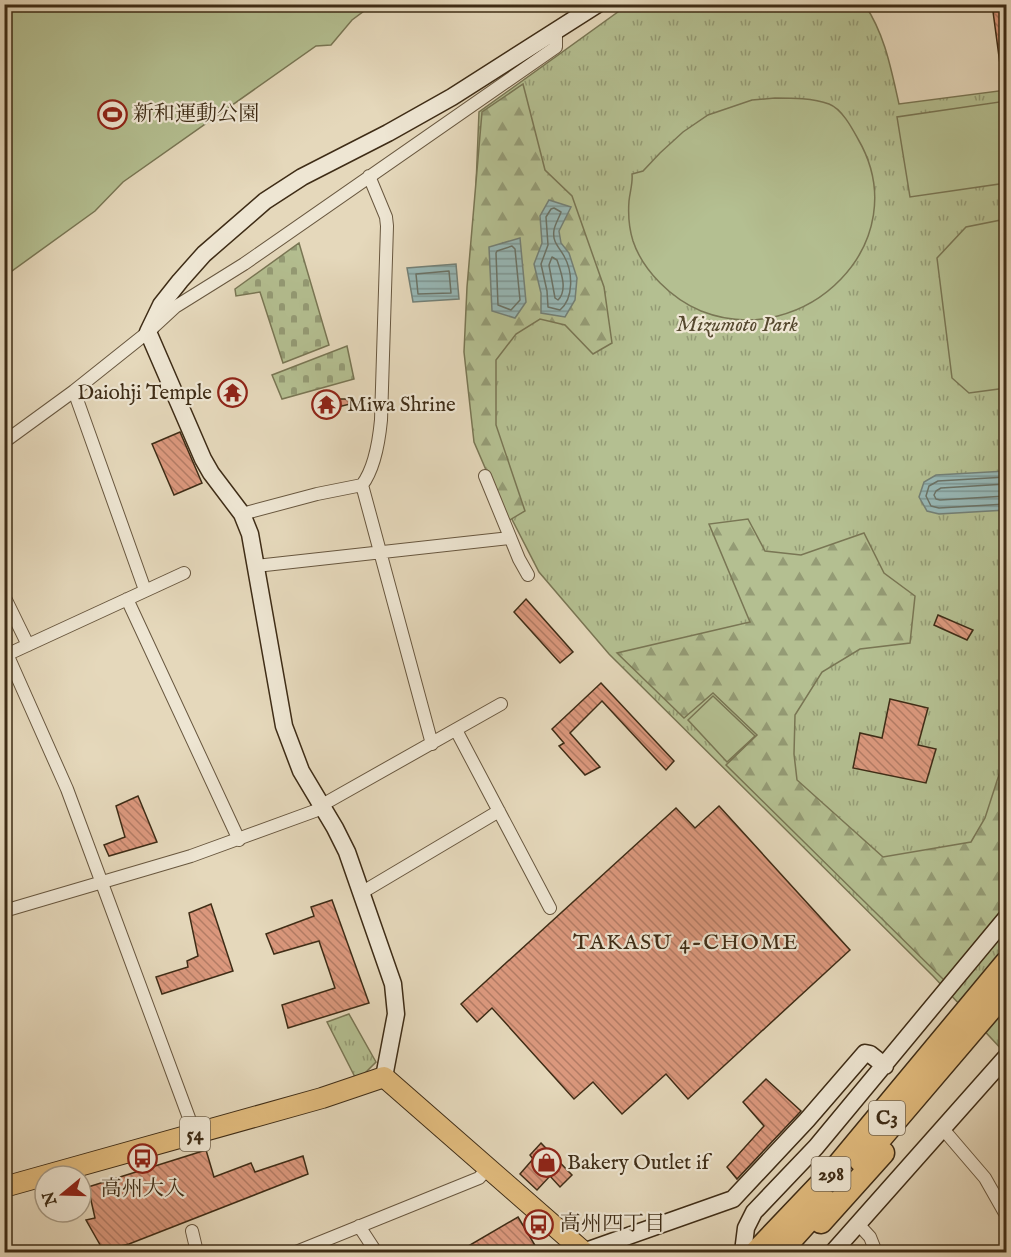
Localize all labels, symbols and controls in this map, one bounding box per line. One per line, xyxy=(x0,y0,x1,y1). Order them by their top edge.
sports icon: 新和運動公園 xyxy=(96,98,128,130)
place label: 新和運動公園 xyxy=(133,101,259,128)
park label: Mizumoto Park xyxy=(676,312,798,339)
temple icon: Daiohji Temple xyxy=(217,377,249,409)
place label: Daiohji Temple xyxy=(77,380,212,407)
temple icon: Miwa Shrine xyxy=(310,389,342,421)
place label: Miwa Shrine xyxy=(347,392,456,419)
district label: TAKASU 4-CHOME xyxy=(573,929,799,957)
road number: C3 xyxy=(869,1101,905,1135)
road number: 54 xyxy=(180,1117,210,1151)
bus stop icon: 高州大入 xyxy=(127,1142,159,1174)
shop icon: Bakery Outlet if xyxy=(530,1147,562,1179)
place label: Bakery Outlet if xyxy=(567,1150,713,1177)
road number: 298 xyxy=(812,1157,850,1191)
north arrow xyxy=(33,1164,93,1224)
place label: 高州大入 xyxy=(101,1176,185,1203)
text: N xyxy=(39,1188,63,1209)
bus stop icon: 高州四丁目 xyxy=(523,1208,555,1240)
place label: 高州四丁目 xyxy=(560,1211,665,1238)

